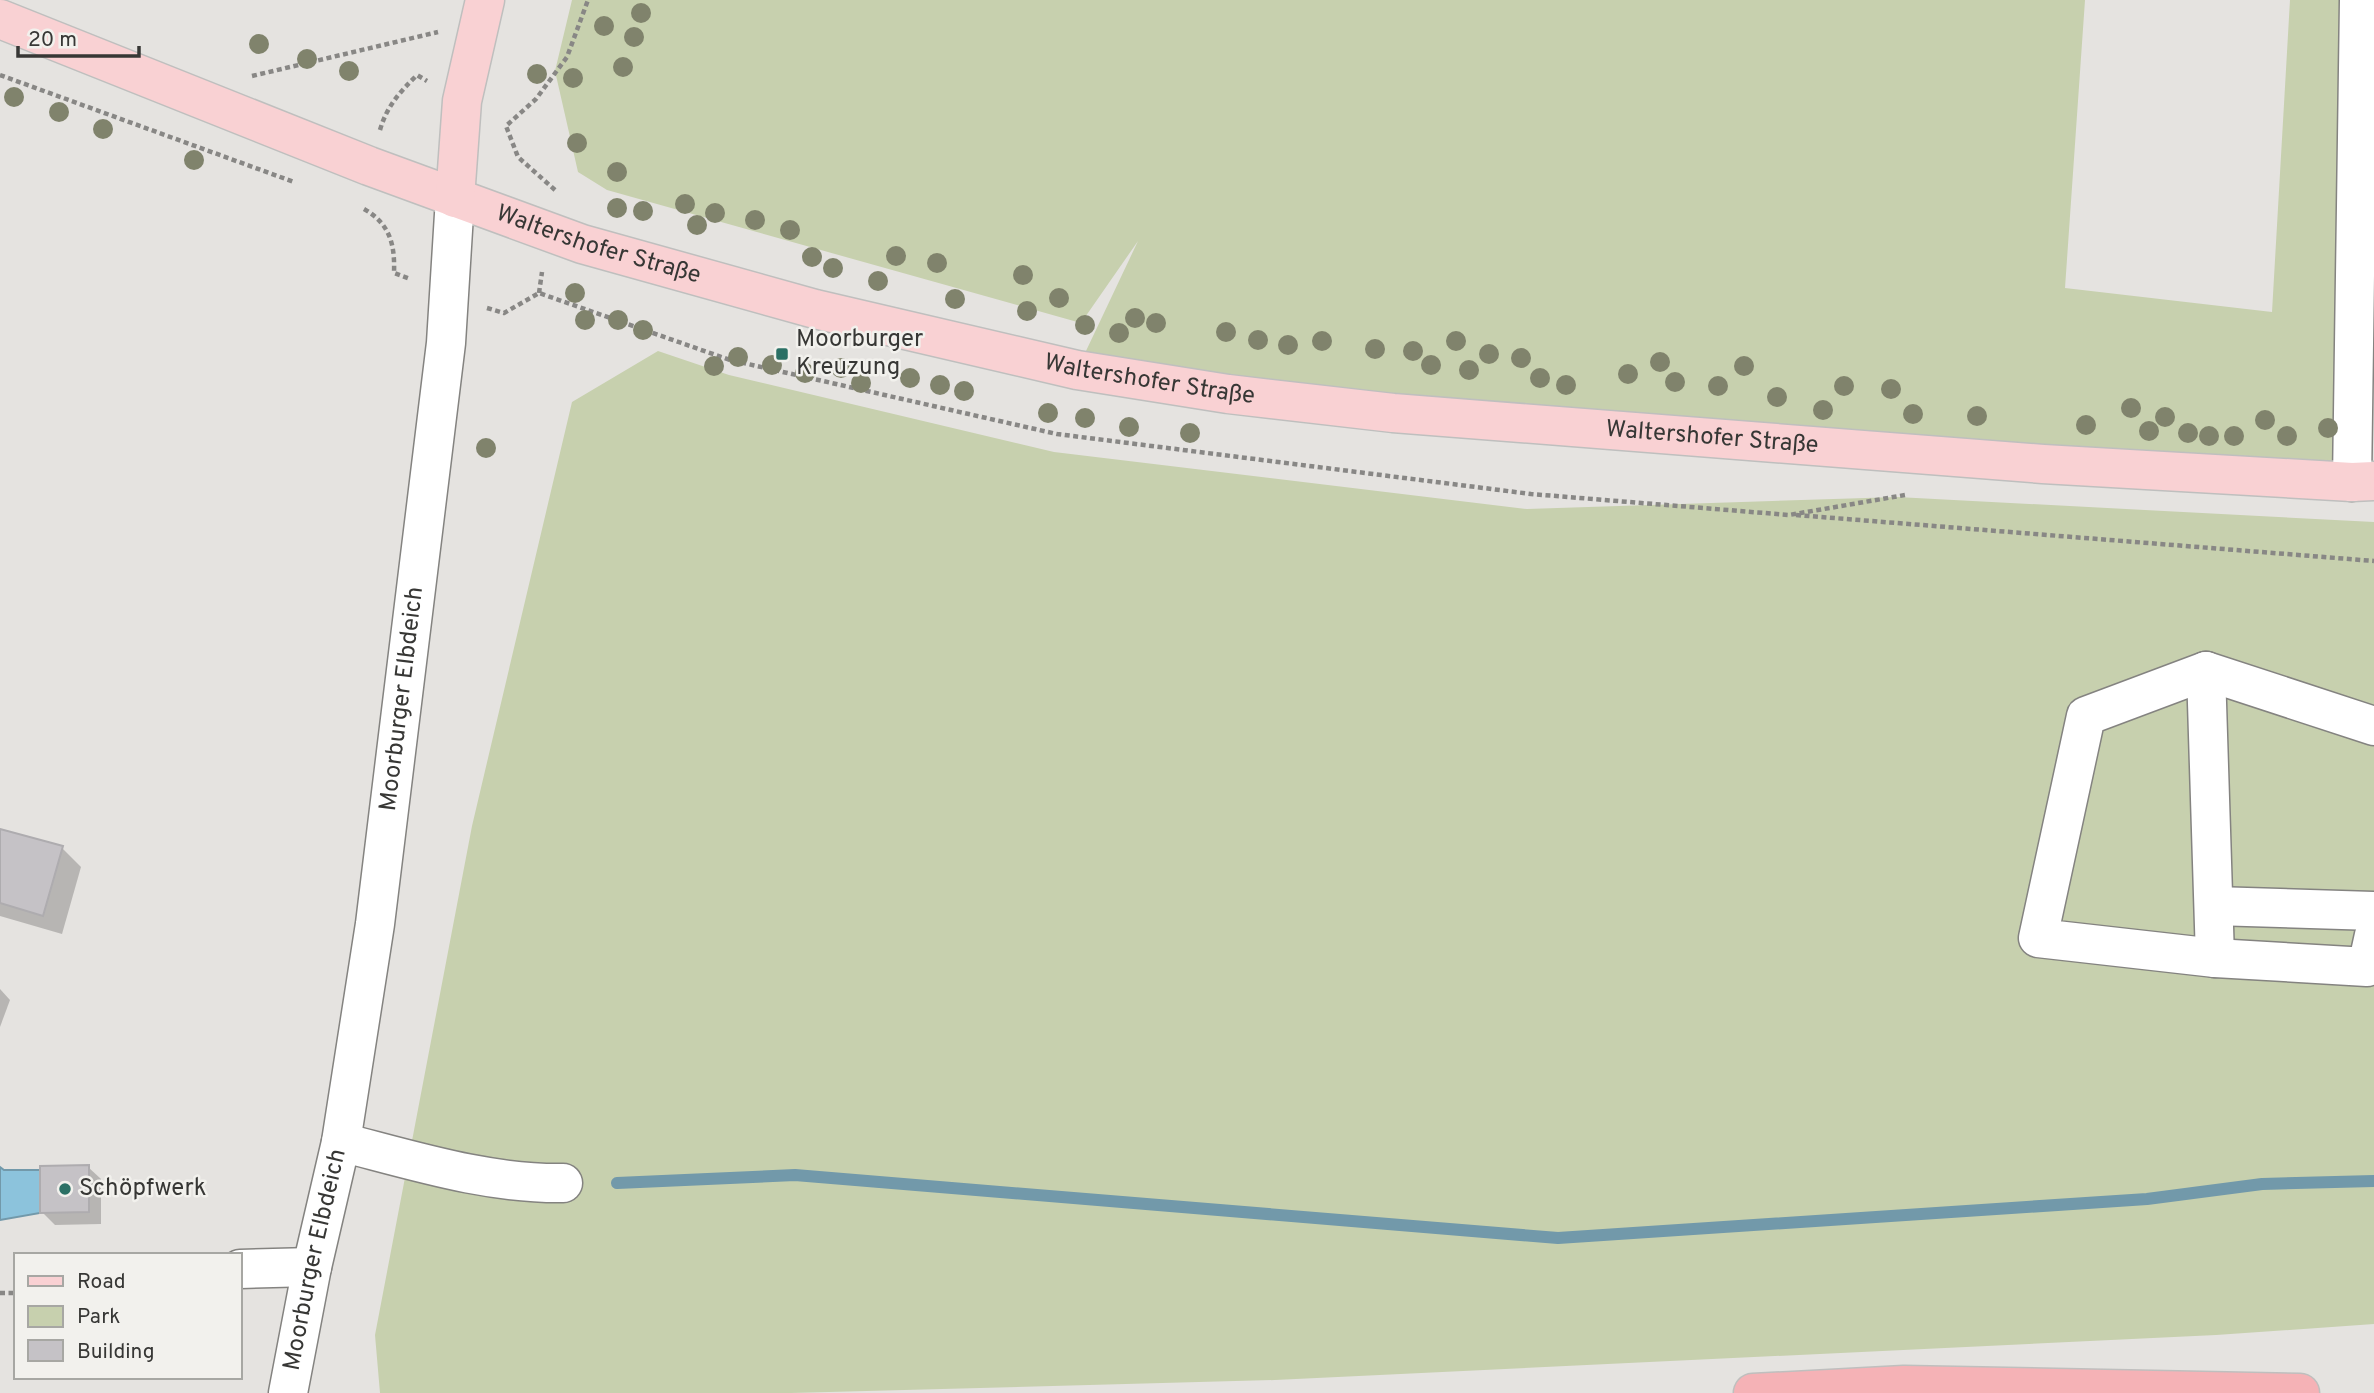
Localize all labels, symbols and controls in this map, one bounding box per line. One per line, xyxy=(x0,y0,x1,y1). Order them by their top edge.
scale bar xyxy=(18,14,138,58)
text: 20 m xyxy=(28,27,77,54)
street label: Waltershofer Straße xyxy=(492,199,704,291)
place label: Moorburger Kreuzung xyxy=(796,325,923,383)
marker: Moorburger Kreuzung xyxy=(774,346,790,362)
street label: Waltershofer Straße xyxy=(1041,348,1256,412)
street label: Waltershofer Straße xyxy=(1605,415,1820,461)
street label: Moorburger Elbdeich xyxy=(374,585,431,813)
street label: Moorburger Elbdeich xyxy=(278,1146,354,1373)
place label: Schöpfwerk xyxy=(79,1174,206,1204)
marker: Schöpfwerk xyxy=(57,1181,73,1197)
legend xyxy=(14,1253,242,1379)
text: Road xyxy=(77,1269,126,1296)
text: Park xyxy=(77,1304,120,1331)
text: Building xyxy=(77,1339,155,1366)

